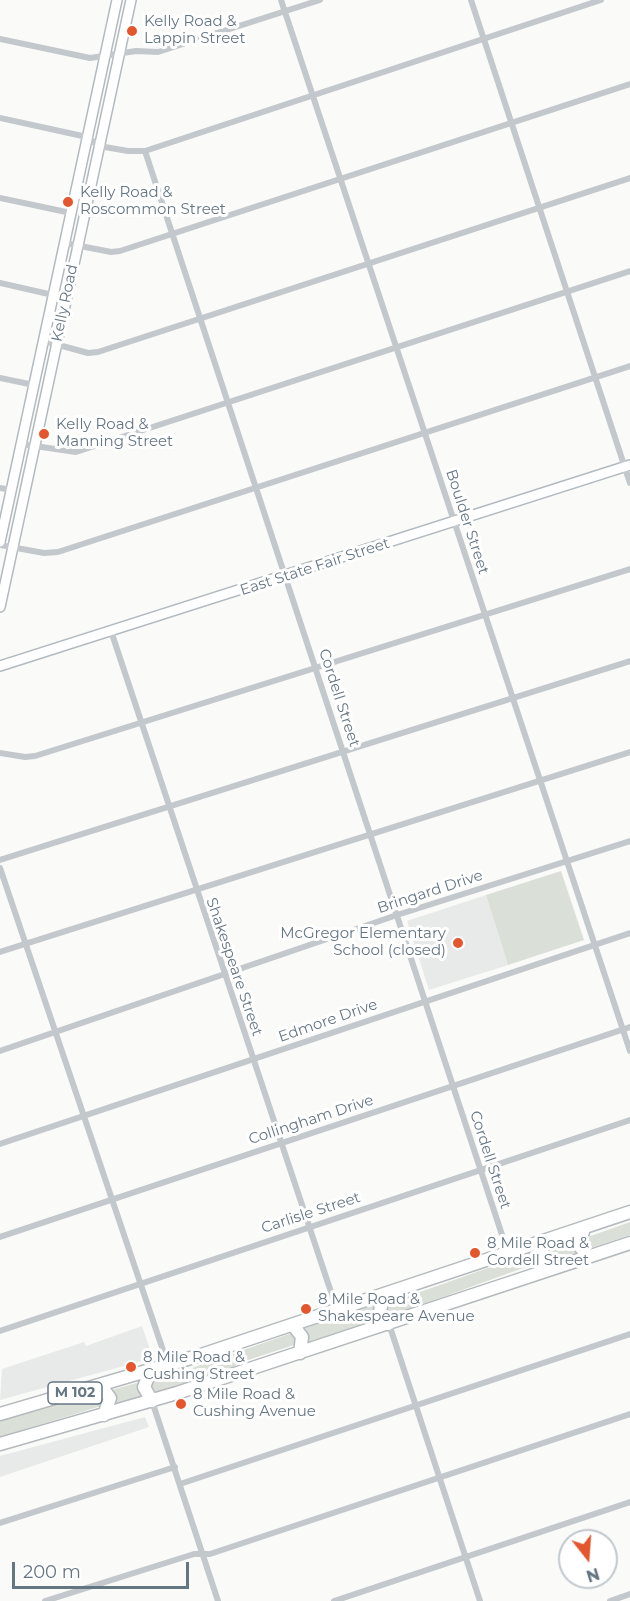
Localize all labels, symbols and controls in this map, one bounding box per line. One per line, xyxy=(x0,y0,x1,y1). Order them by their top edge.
place label: Kelly Road & Lappin Street xyxy=(144,13,245,48)
marker: Kelly Road & Lappin Street xyxy=(125,24,139,38)
place label: Kelly Road & Roscommon Street xyxy=(80,184,226,219)
marker: Kelly Road & Roscommon Street xyxy=(61,195,75,209)
street label: Kelly Road xyxy=(48,263,82,343)
place label: Kelly Road & Manning Street xyxy=(56,416,173,451)
marker: Kelly Road & Manning Street xyxy=(37,427,51,441)
street label: Boulder Street xyxy=(442,467,492,577)
street label: East State Fair Street xyxy=(238,534,392,600)
street label: Cordell Street xyxy=(315,647,363,749)
street label: Bringard Drive xyxy=(375,866,485,918)
street label: Shakespeare Street xyxy=(202,895,266,1039)
place label: McGregor Elementary School (closed) xyxy=(280,925,446,960)
marker: McGregor Elementary School (closed) xyxy=(451,936,465,950)
street label: Edmore Drive xyxy=(276,996,380,1046)
street label: Collingham Drive xyxy=(246,1091,376,1149)
street label: Cordell Street xyxy=(466,1109,514,1211)
street label: Carlisle Street xyxy=(259,1189,363,1237)
place label: 8 Mile Road & Cordell Street xyxy=(487,1235,589,1270)
marker: 8 Mile Road & Cordell Street xyxy=(468,1246,482,1260)
place label: 8 Mile Road & Shakespeare Avenue xyxy=(318,1291,475,1326)
marker: 8 Mile Road & Shakespeare Avenue xyxy=(299,1302,313,1316)
place label: 8 Mile Road & Cushing Street xyxy=(143,1349,255,1384)
marker: 8 Mile Road & Cushing Street xyxy=(124,1360,138,1374)
road number: M 102 xyxy=(48,1382,102,1404)
place label: 8 Mile Road & Cushing Avenue xyxy=(193,1386,316,1421)
marker: 8 Mile Road & Cushing Avenue xyxy=(174,1397,188,1411)
north arrow xyxy=(558,1529,618,1589)
scale bar xyxy=(15,1550,192,1588)
text: 200 m xyxy=(23,1561,81,1583)
text: N xyxy=(584,1564,602,1586)

